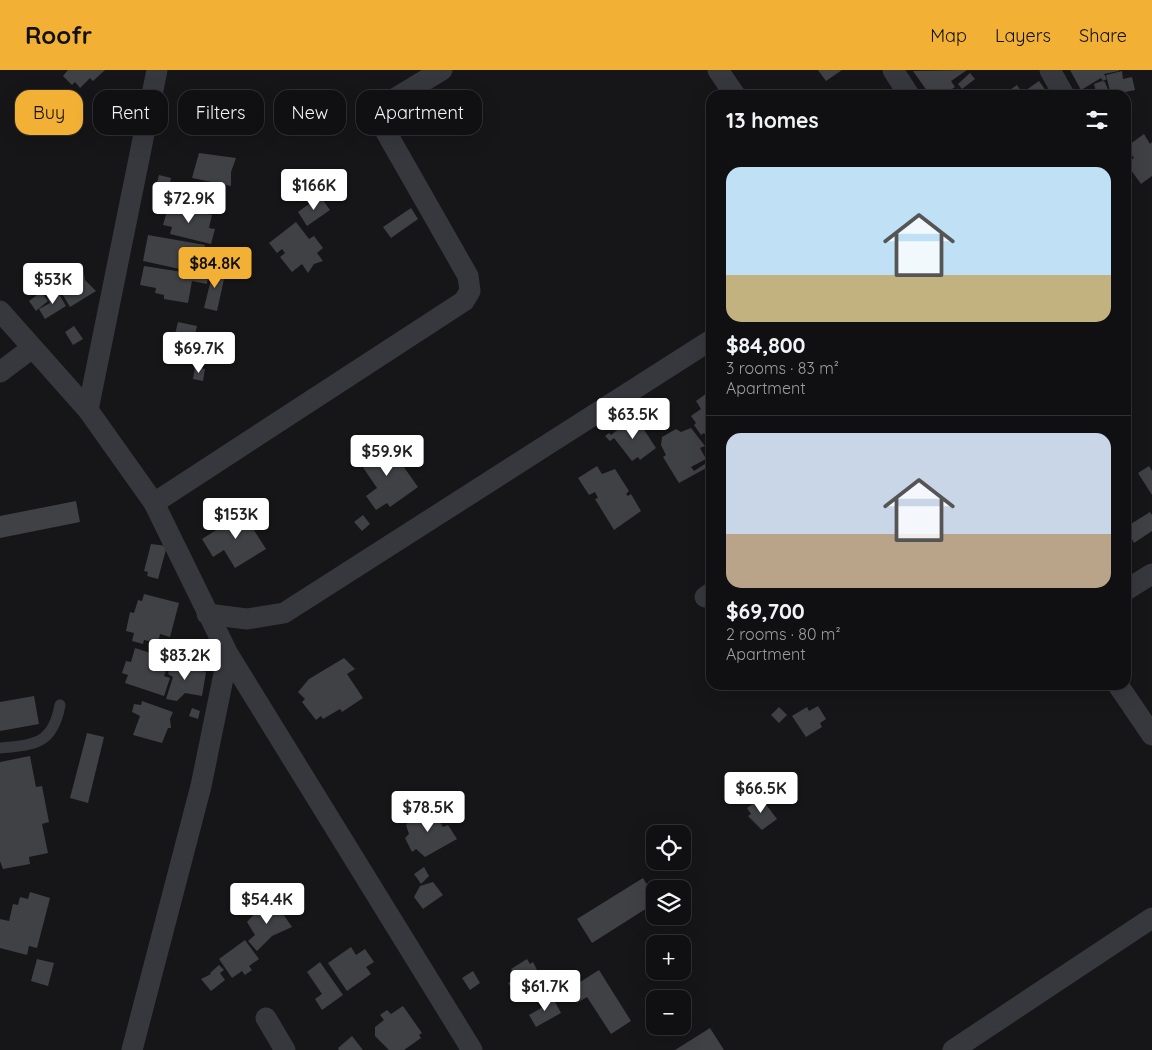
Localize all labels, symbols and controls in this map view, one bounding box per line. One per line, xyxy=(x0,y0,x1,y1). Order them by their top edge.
text: Roofr xyxy=(25,20,92,50)
text: Map xyxy=(930,24,967,47)
text: Layers xyxy=(995,24,1051,47)
text: Share xyxy=(1079,24,1127,47)
chip: Buy xyxy=(15,90,83,135)
chip: Rent xyxy=(93,90,168,135)
chip: Filters xyxy=(178,90,264,135)
chip: New xyxy=(274,90,346,135)
chip: Apartment xyxy=(356,90,482,135)
icon: filters xyxy=(1083,106,1111,134)
text: 13 homes xyxy=(726,107,819,133)
pin: $166K xyxy=(279,168,349,211)
text: $166K xyxy=(292,175,336,195)
pin: $72.9K xyxy=(148,182,230,224)
text: $72.9K xyxy=(164,188,215,208)
icon: home xyxy=(874,200,964,290)
pin: $84.8K xyxy=(174,246,256,289)
text: $84.8K xyxy=(190,253,240,273)
pin: $53K xyxy=(23,262,83,305)
text: $53K xyxy=(34,269,72,289)
pin: $69.7K xyxy=(158,332,240,374)
text: $84,800 xyxy=(726,332,805,358)
text: $69.7K xyxy=(174,338,224,358)
text: 3 rooms · 83 m² xyxy=(726,358,839,378)
text: Apartment xyxy=(726,378,806,398)
pin: $63.5K xyxy=(592,398,674,440)
text: $63.5K xyxy=(608,404,658,424)
pin: $59.9K xyxy=(346,434,428,477)
text: $59.9K xyxy=(362,441,412,461)
icon: home xyxy=(874,465,964,555)
pin: $153K xyxy=(201,498,271,540)
text: $153K xyxy=(214,504,258,524)
text: $69,700 xyxy=(726,598,805,624)
text: 2 rooms · 80 m² xyxy=(726,624,841,644)
pin: $83.2K xyxy=(144,638,226,681)
text: Apartment xyxy=(726,644,806,664)
text: $83.2K xyxy=(160,645,210,665)
pin: $66.5K xyxy=(720,772,802,814)
text: $66.5K xyxy=(736,778,786,798)
pin: $78.5K xyxy=(387,790,469,833)
text: $78.5K xyxy=(403,797,453,817)
map controls xyxy=(646,825,691,1035)
button: locate xyxy=(646,825,691,870)
button: layers xyxy=(646,880,691,925)
pin: $54.4K xyxy=(226,882,308,925)
text: $54.4K xyxy=(241,889,293,909)
button: + xyxy=(646,935,691,980)
pin: $61.7K xyxy=(504,970,586,1012)
text: $61.7K xyxy=(521,976,569,996)
button: − xyxy=(646,990,691,1035)

